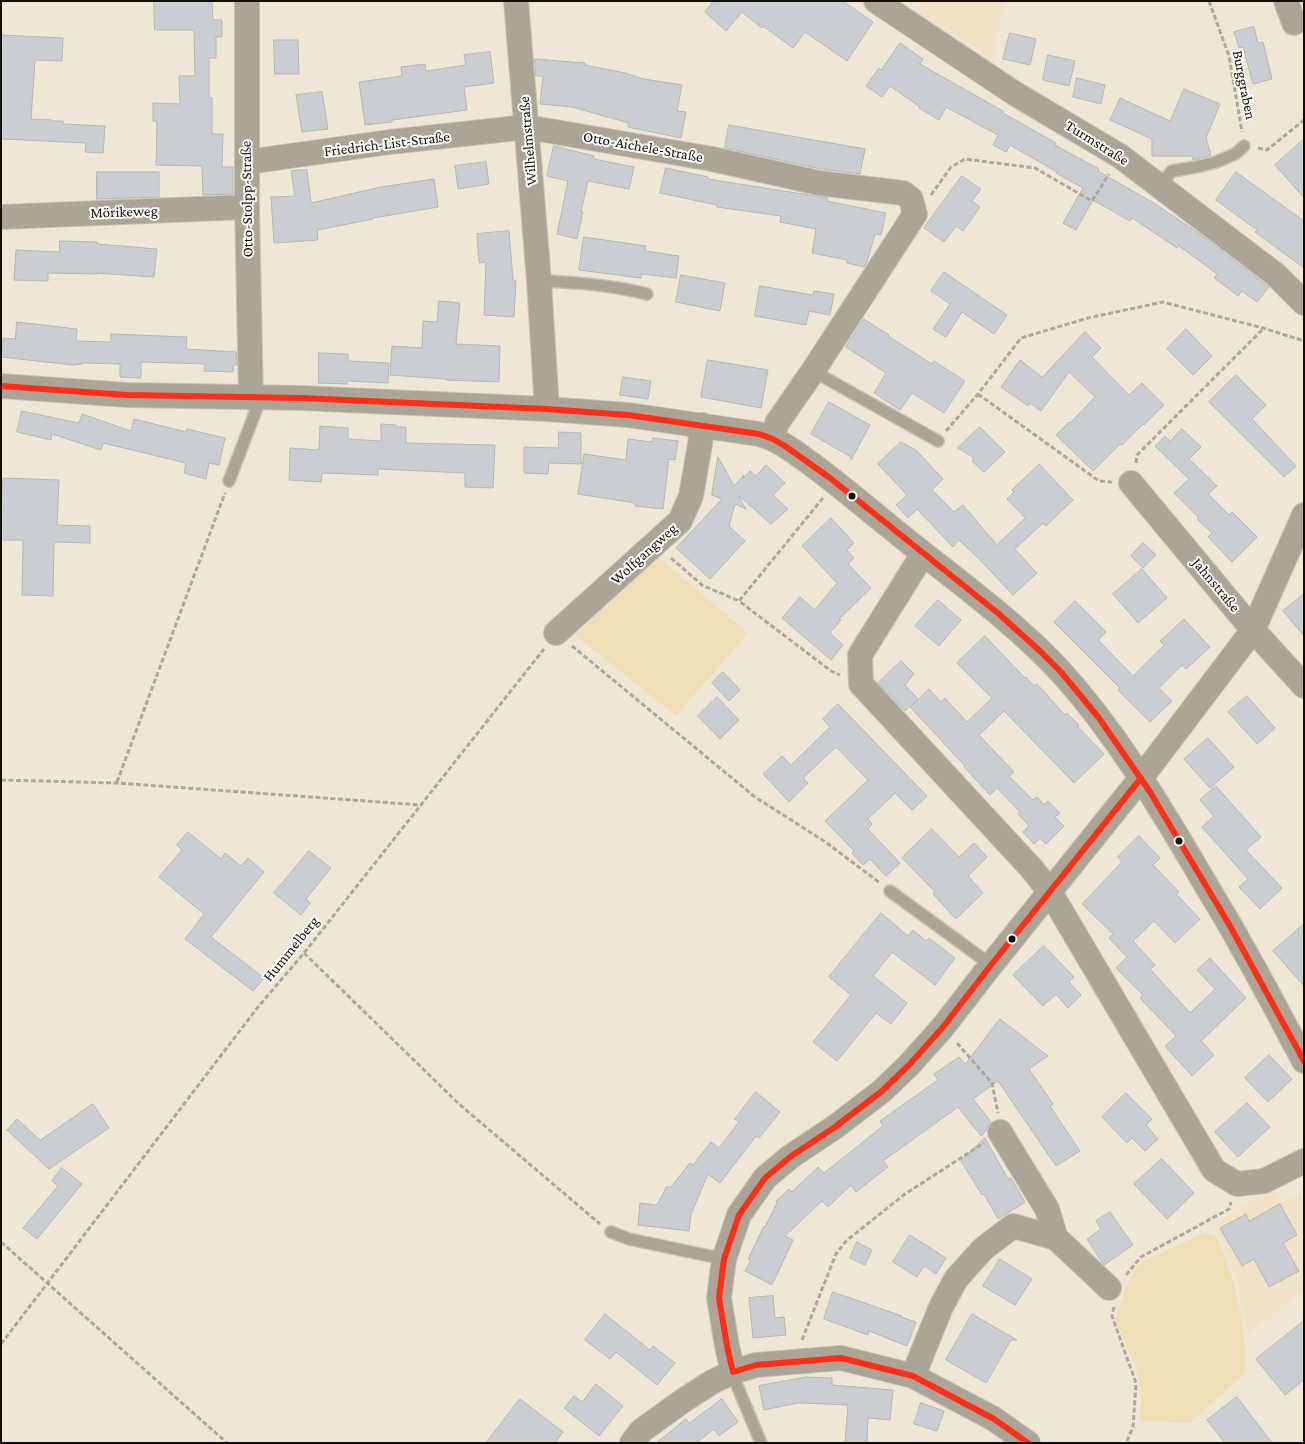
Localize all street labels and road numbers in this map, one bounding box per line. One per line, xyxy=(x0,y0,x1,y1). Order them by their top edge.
street label: Burggraben xyxy=(1228,49,1260,121)
street label: Wilhelmstraße xyxy=(515,95,541,187)
street label: Turmstraße xyxy=(1062,117,1132,169)
street label: Friedrich-List-Straße xyxy=(323,127,451,161)
street label: Otto-Aichele-Straße xyxy=(582,128,704,166)
street label: Otto-Stolpp-Straße xyxy=(237,141,257,257)
street label: Mörikeweg xyxy=(90,202,158,222)
street label: Wolfgangweg xyxy=(607,520,681,588)
street label: Jahnstraße xyxy=(1188,554,1244,616)
street label: Hummelberg xyxy=(259,913,323,985)

